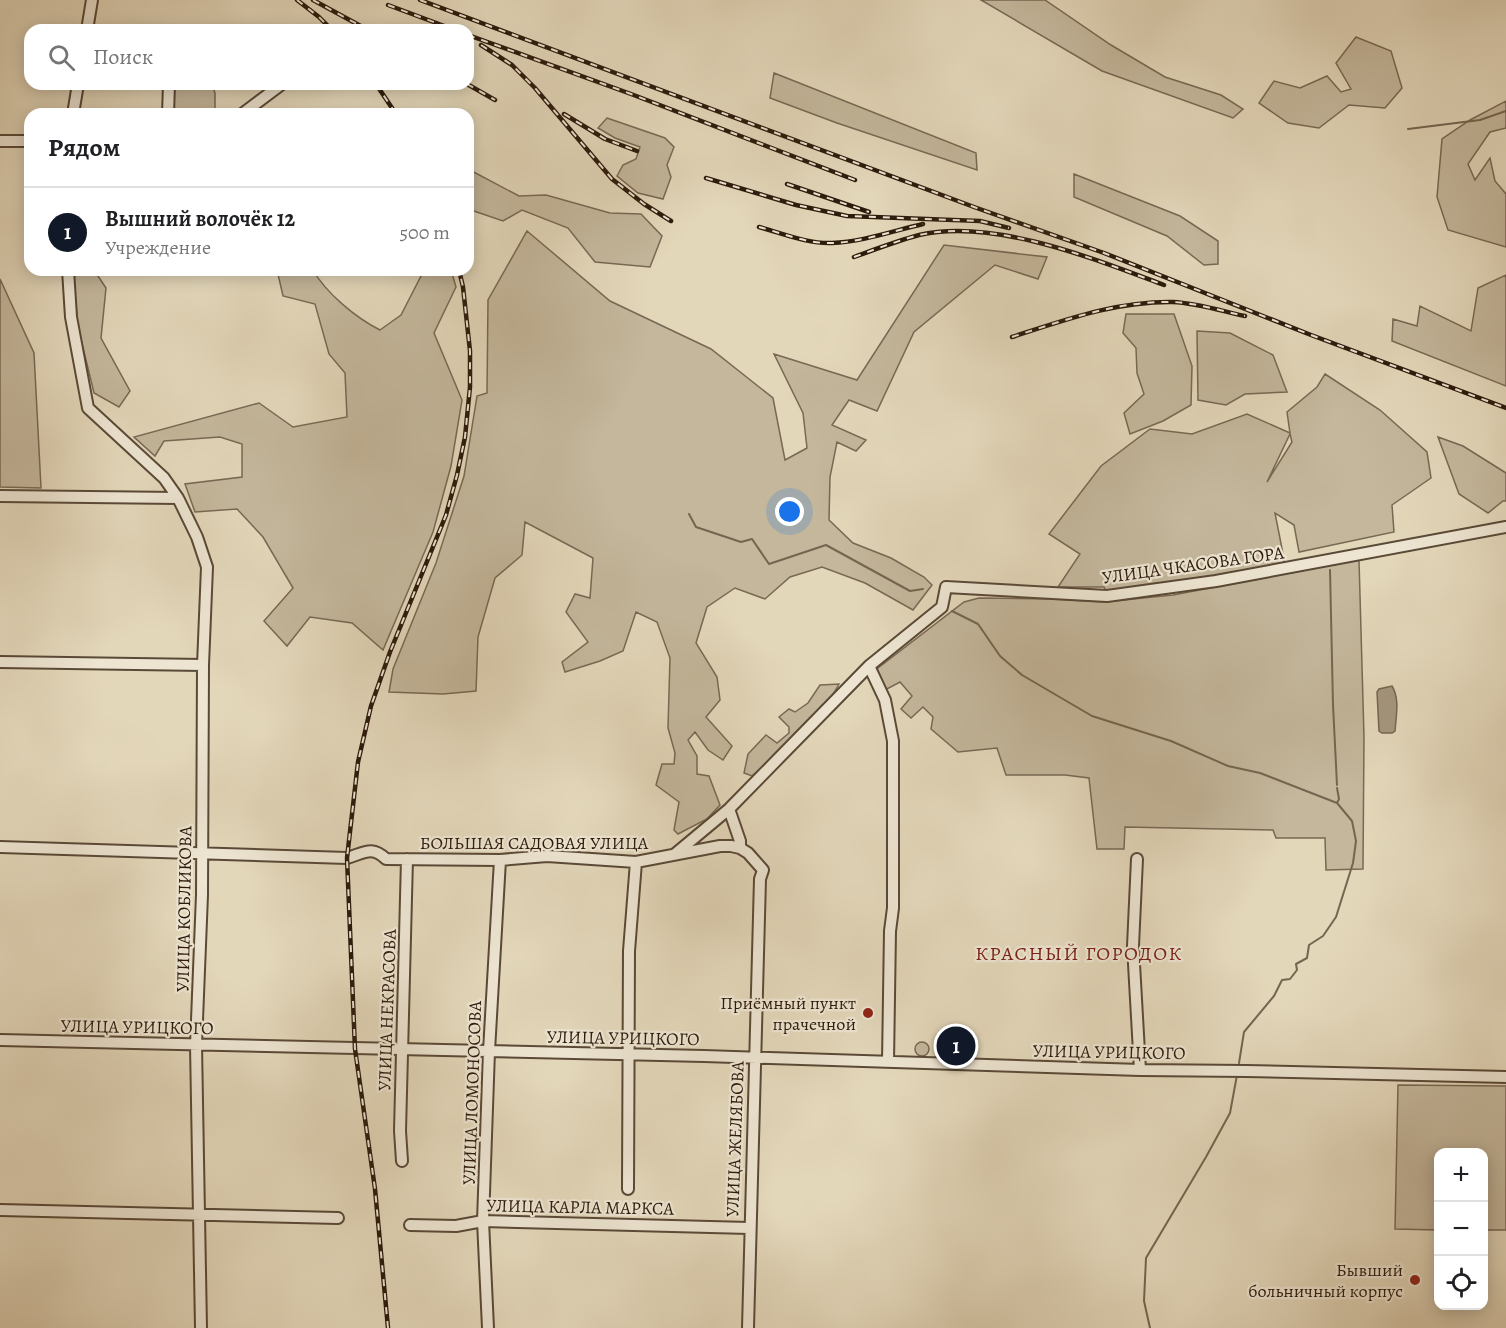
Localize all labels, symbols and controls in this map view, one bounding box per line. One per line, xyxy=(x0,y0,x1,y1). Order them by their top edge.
search box xyxy=(24,24,474,90)
icon: search xyxy=(45,41,78,74)
text: Поиск xyxy=(93,42,153,72)
text: Рядом xyxy=(48,130,120,165)
text: Вышний волочёк 12 xyxy=(105,204,295,234)
text: 1 xyxy=(64,219,71,246)
text: 500 m xyxy=(399,219,450,246)
text: Учреждение xyxy=(105,234,211,261)
your location xyxy=(775,497,804,526)
street label: УЛИЦА ЧКАСОВА ГОРА xyxy=(1101,540,1286,590)
street label: УЛИЦА КОБЛИКОВА xyxy=(171,825,197,992)
street label: БОЛЬШАЯ САДОВАЯ УЛИЦА xyxy=(420,831,649,855)
street label: УЛИЦА НЕКРАСОВА xyxy=(372,928,402,1091)
district label: КРАСНЫЙ ГОРОДОК xyxy=(975,940,1183,967)
place label: Приёмный пункт прачечной xyxy=(720,991,856,1036)
street label: УЛИЦА ЛОМОНОСОВА xyxy=(457,1000,487,1186)
marker: Приёмный пункт прачечной xyxy=(861,1006,875,1020)
street label: УЛИЦА УРИЦКОГО xyxy=(60,1014,214,1040)
pin: 1 xyxy=(936,1024,976,1068)
street label: УЛИЦА УРИЦКОГО xyxy=(546,1025,700,1051)
street label: УЛИЦА УРИЦКОГО xyxy=(1032,1039,1186,1065)
street label: УЛИЦА ЖЕЛЯБОВА xyxy=(720,1060,750,1217)
map controls xyxy=(1434,1148,1488,1310)
button: + xyxy=(1434,1148,1488,1202)
street label: УЛИЦА КАРЛА МАРКСА xyxy=(486,1193,675,1221)
button: − xyxy=(1434,1202,1488,1256)
button: locate xyxy=(1434,1256,1488,1310)
place label: Бывший больничный корпус xyxy=(1248,1258,1403,1303)
marker: Бывший больничный корпус xyxy=(1408,1273,1422,1287)

